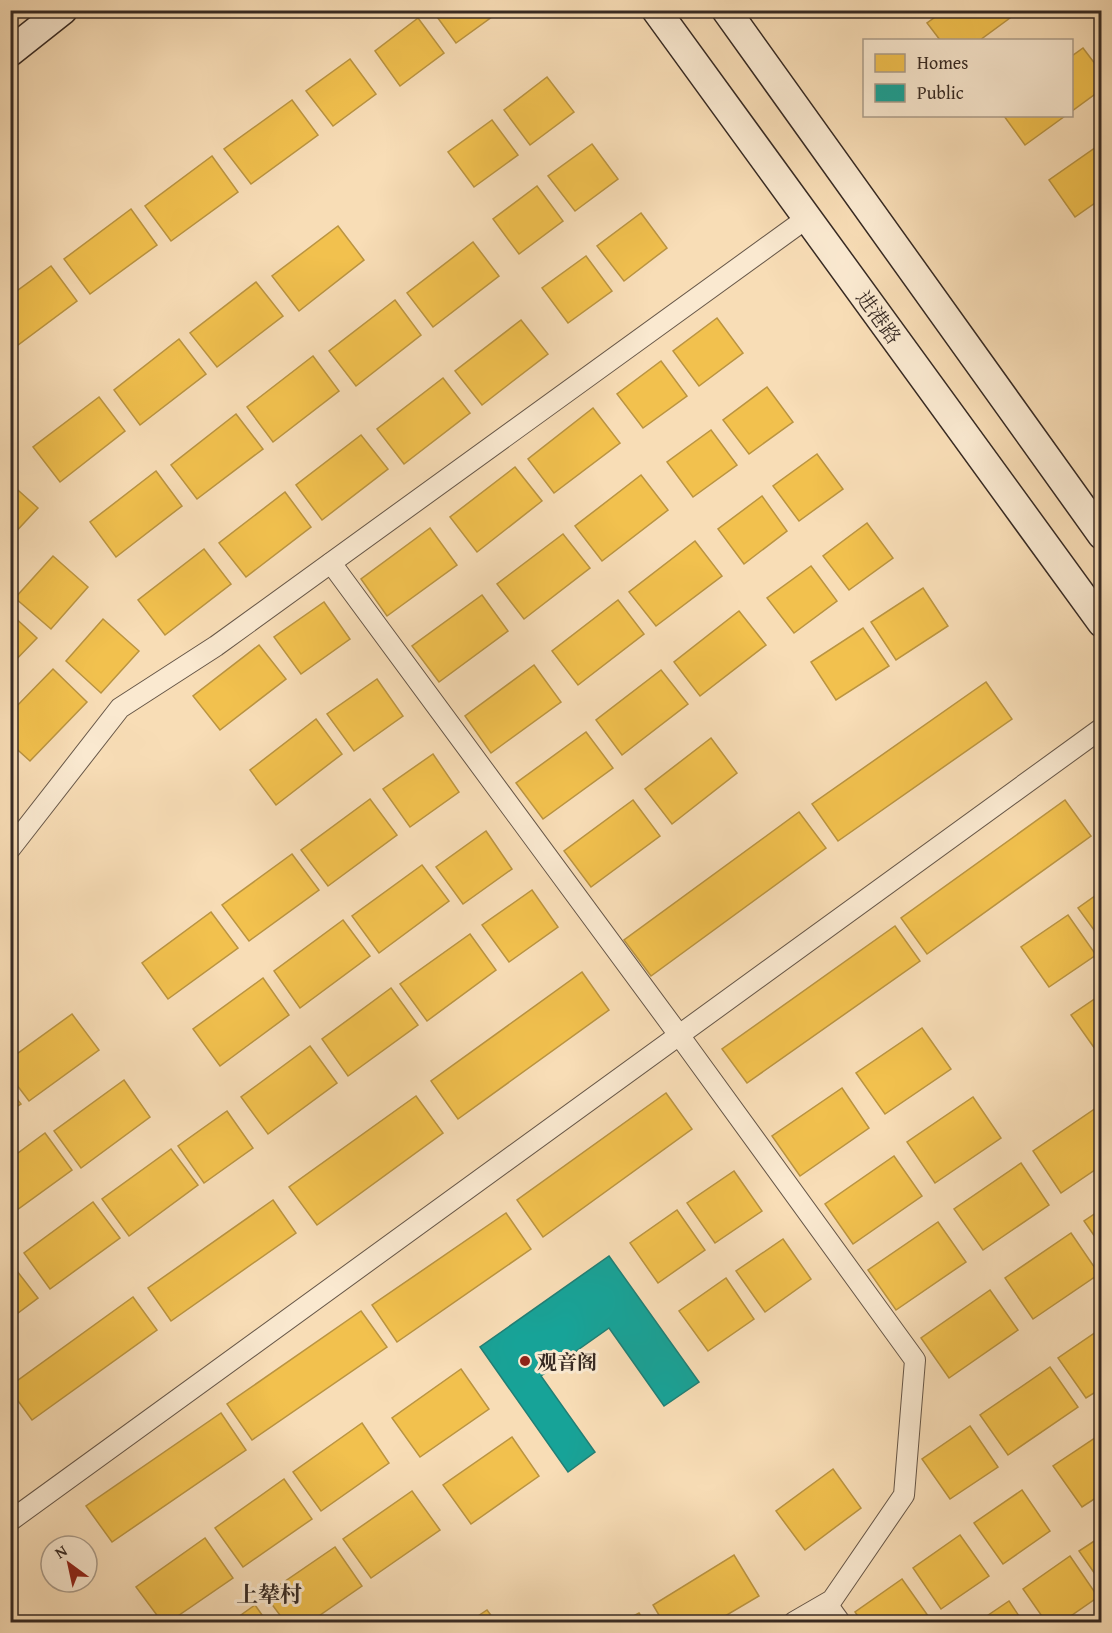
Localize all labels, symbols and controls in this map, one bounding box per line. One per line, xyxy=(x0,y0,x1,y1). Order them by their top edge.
legend xyxy=(863,39,1073,117)
text: Homes xyxy=(917,49,968,76)
text: Public xyxy=(917,79,964,106)
street label: 进港路 xyxy=(850,284,908,350)
place label: 观音阁 xyxy=(537,1347,597,1376)
marker: 观音阁 xyxy=(518,1354,532,1368)
north arrow xyxy=(39,1534,99,1594)
text: N xyxy=(50,1538,72,1564)
district label: 上辇村 xyxy=(236,1578,302,1610)

